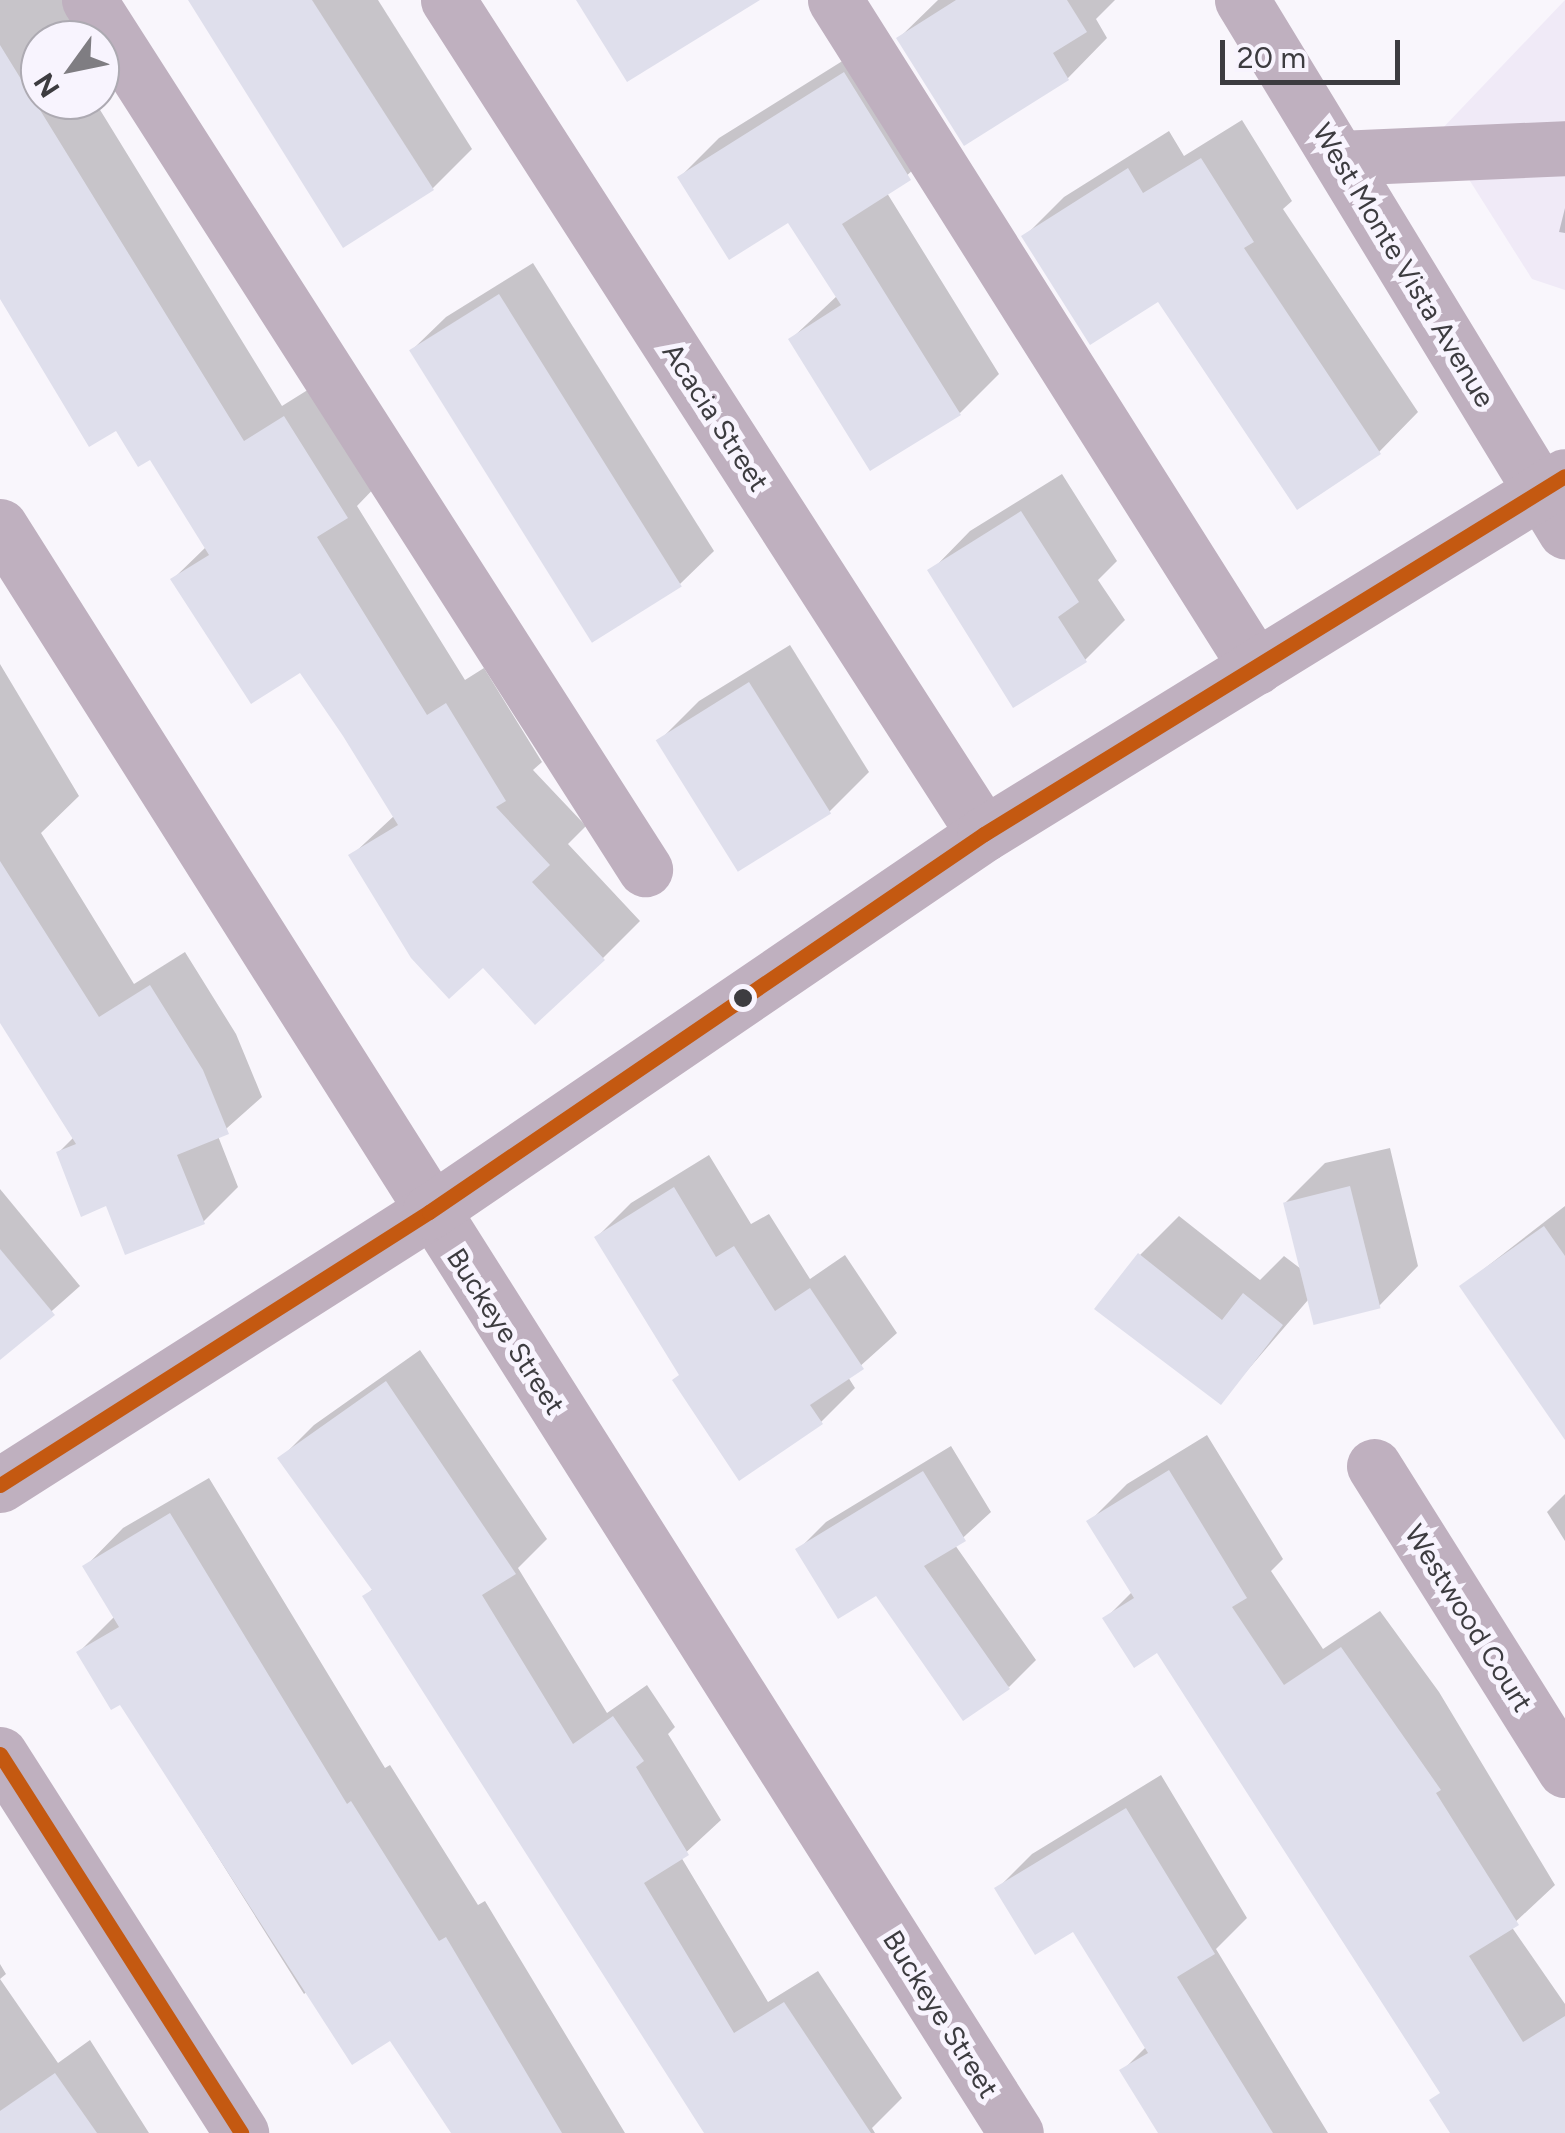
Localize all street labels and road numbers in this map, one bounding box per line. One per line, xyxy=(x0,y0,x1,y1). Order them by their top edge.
street label: West Monte Vista Avenue xyxy=(1306,117,1502,413)
street label: Acacia Street xyxy=(656,337,776,497)
street label: Buckeye Street xyxy=(440,1242,572,1420)
street label: Westwood Court xyxy=(1398,1518,1540,1718)
street label: Buckeye Street xyxy=(876,1924,1006,2104)

